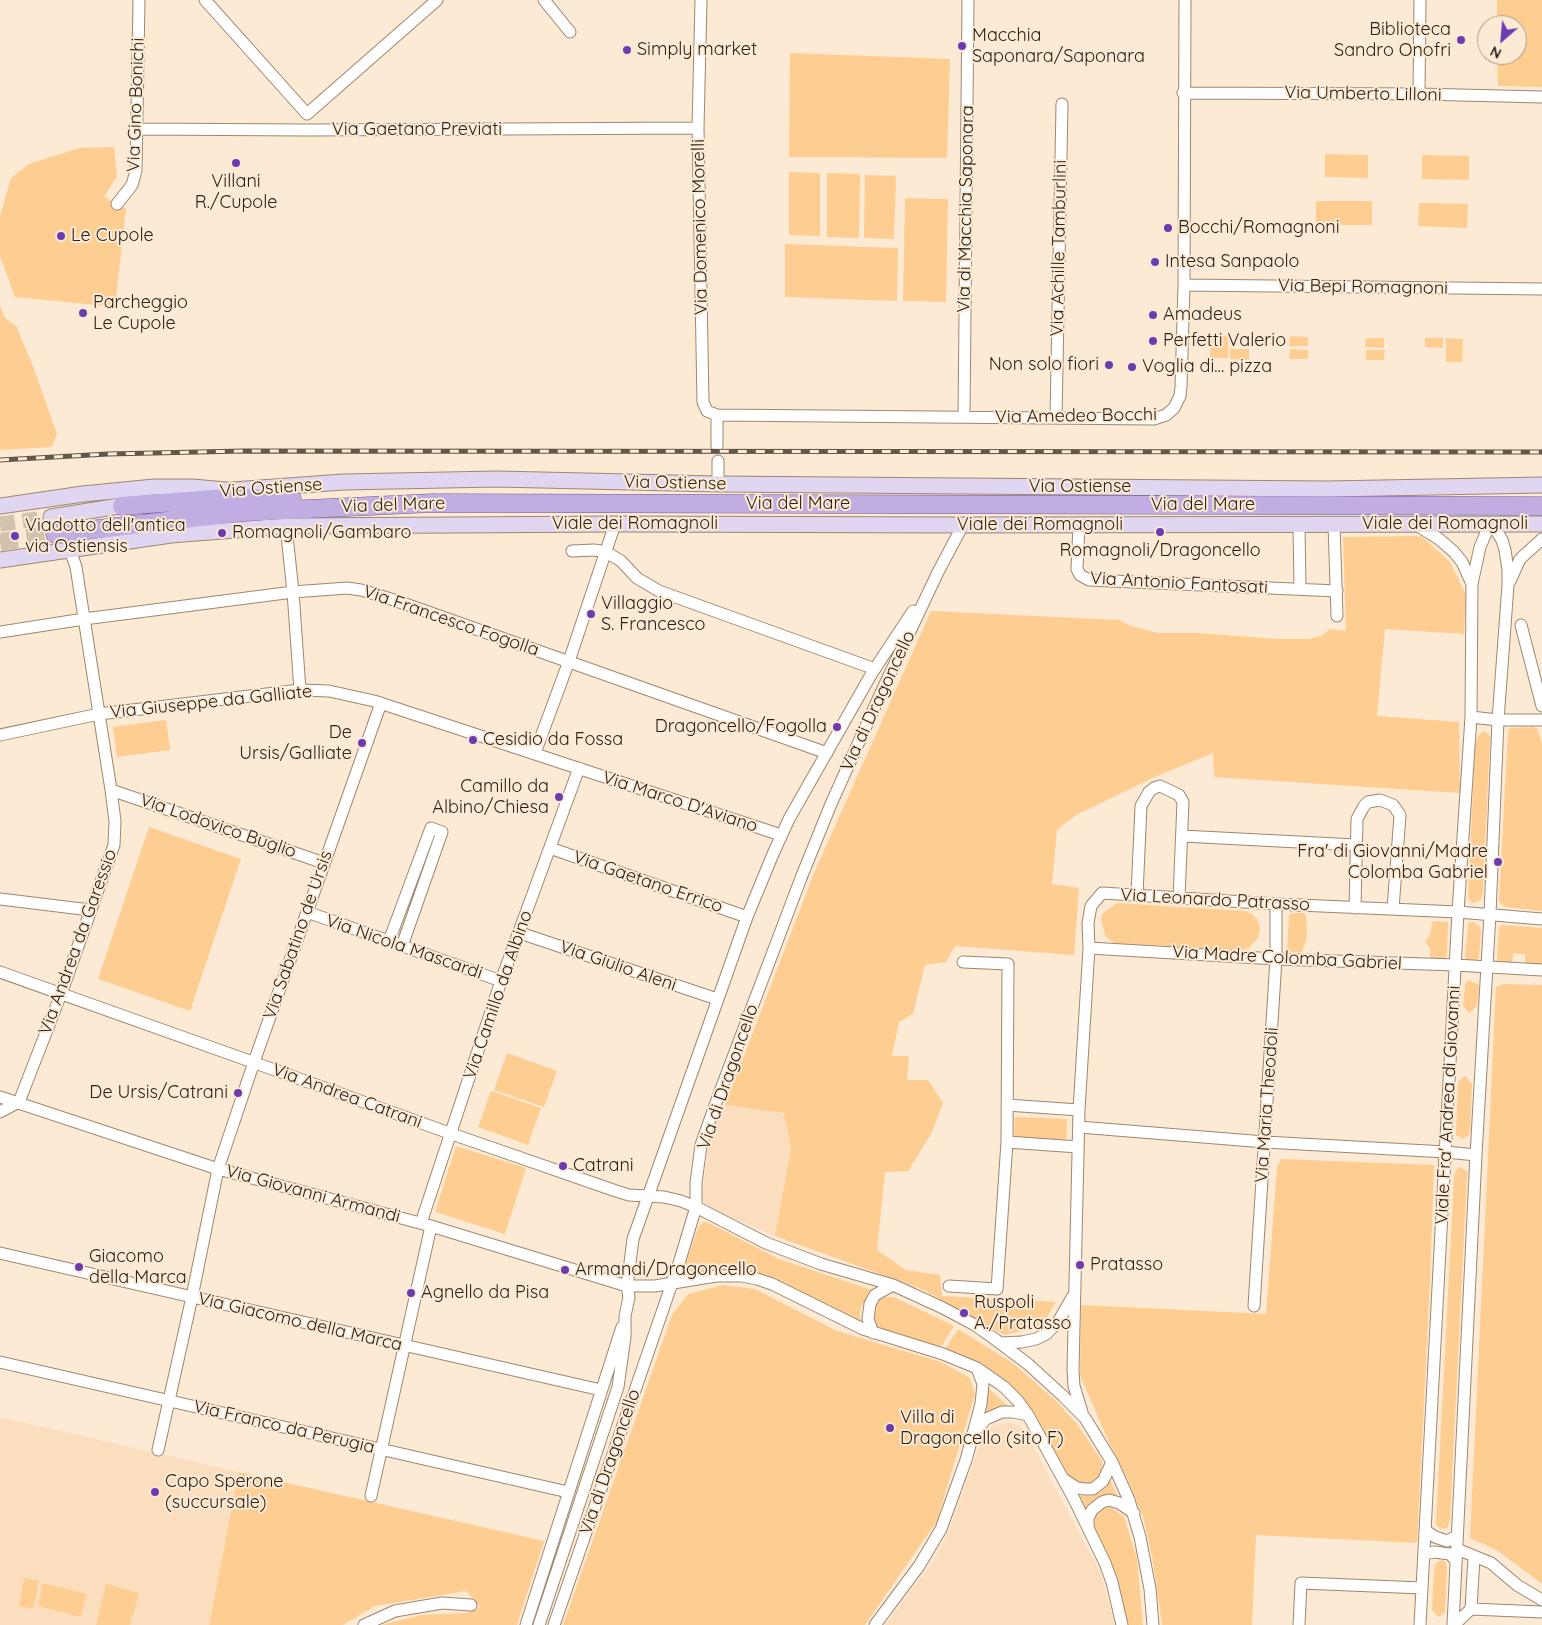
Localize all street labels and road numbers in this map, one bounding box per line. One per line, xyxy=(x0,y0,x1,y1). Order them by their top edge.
street label: Via Gino Bonichi xyxy=(123,37,149,173)
street label: Via Umberto Lilloni xyxy=(1284,82,1442,106)
street label: Via di Macchia Saponara xyxy=(953,105,979,313)
street label: Via Gaetano Previati xyxy=(332,119,502,141)
street label: Via Domenico Morelli xyxy=(688,139,712,315)
street label: Via Achille Tamburlini xyxy=(1047,160,1071,336)
street label: Via Bepi Romagnoni xyxy=(1278,275,1448,299)
street label: Via Amedeo Bocchi xyxy=(995,404,1157,428)
street label: Via Ostiense xyxy=(623,471,727,495)
street label: Via Ostiense xyxy=(219,474,323,502)
street label: Via Ostiense xyxy=(1028,476,1132,498)
street label: Via del Mare xyxy=(341,492,445,518)
street label: Via del Mare xyxy=(746,493,850,515)
street label: Via del Mare xyxy=(1151,494,1255,516)
street label: Viale dei Romagnoli xyxy=(552,513,718,535)
street label: Viale dei Romagnoli xyxy=(1362,513,1528,535)
street label: Viale dei Romagnoli xyxy=(957,514,1123,536)
street label: Via Antonio Fantosati xyxy=(1090,568,1268,598)
street label: Via Francesco Fogolla xyxy=(360,581,542,661)
street label: Via di Dragoncello xyxy=(836,627,920,775)
street label: Via Giuseppe da Galliate xyxy=(109,681,313,723)
street label: Via Marco D'Aviano xyxy=(600,767,760,837)
street label: Via Lodovico Buglio xyxy=(137,789,299,863)
street label: Via Andrea da Garessio xyxy=(34,846,122,1038)
street label: Via Gaetano Errico xyxy=(570,846,726,918)
street label: Via Sabatino de Ursis xyxy=(259,848,337,1022)
street label: Via Leonardo Patrasso xyxy=(1120,884,1310,916)
street label: Via Camillo da Albino xyxy=(459,908,537,1082)
street label: Via Nicola Mascardi xyxy=(323,910,485,984)
street label: Via Giulio Aleni xyxy=(557,936,679,996)
street label: Via Madre Colomba Gabriel xyxy=(1171,941,1403,975)
street label: Viale Fra' Andrea di Giovanni xyxy=(1431,985,1465,1225)
street label: Via di Dragoncello xyxy=(693,1001,763,1153)
street label: Via Maria Theodoli xyxy=(1251,1026,1283,1184)
street label: Via Andrea Catrani xyxy=(269,1059,425,1133)
street label: Via Giovanni Armandi xyxy=(223,1160,403,1228)
street label: Via Giacomo della Marca xyxy=(196,1288,404,1356)
street label: Via di Dragoncello xyxy=(575,1386,645,1538)
street label: Via Franco da Perugia xyxy=(191,1396,377,1458)

